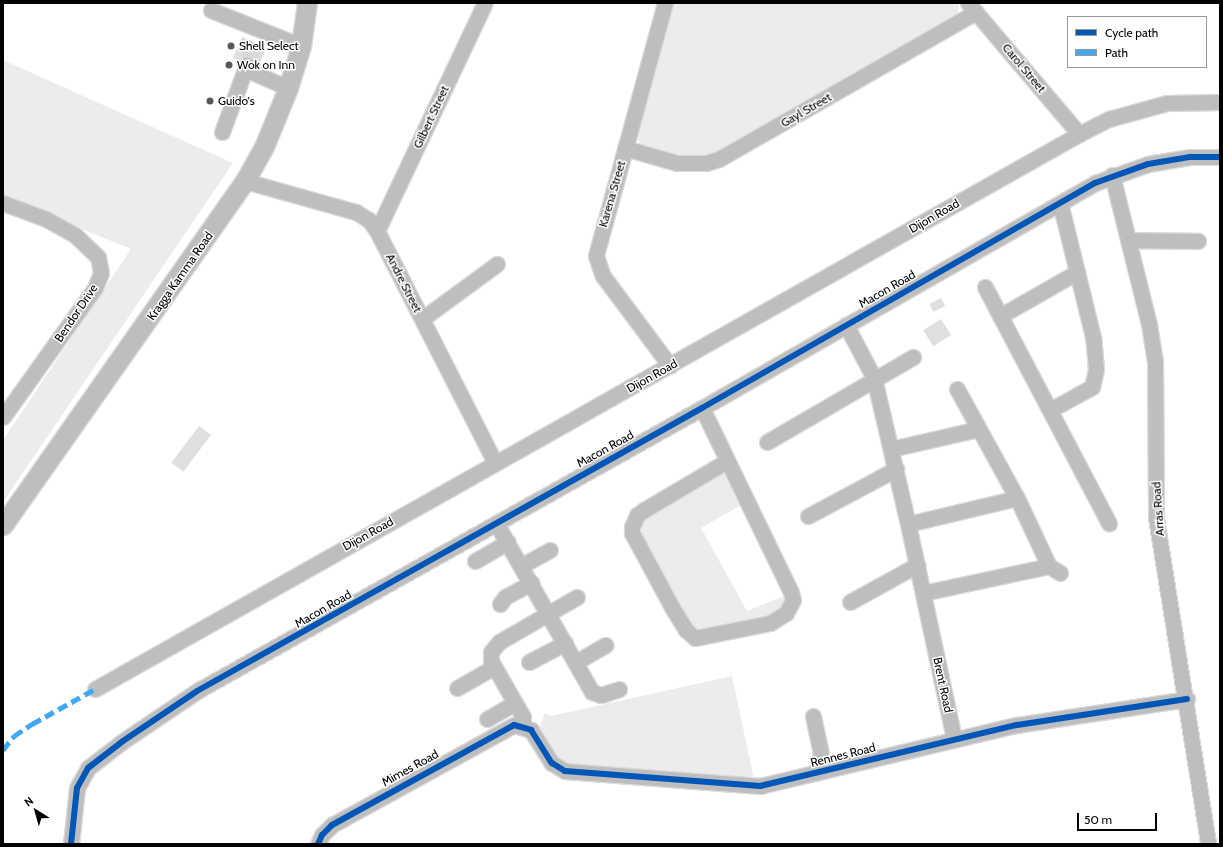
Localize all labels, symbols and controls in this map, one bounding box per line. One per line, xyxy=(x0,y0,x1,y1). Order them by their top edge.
legend xyxy=(1067,16,1207,68)
text: Cycle path xyxy=(1105,25,1158,40)
place label: Shell Select xyxy=(239,39,299,53)
street label: Carol Street xyxy=(999,40,1049,96)
marker: Shell Select xyxy=(226,41,236,51)
text: Path xyxy=(1105,45,1128,60)
place label: Wok on Inn xyxy=(237,58,295,72)
marker: Wok on Inn xyxy=(224,60,234,70)
street label: Gilbert Street xyxy=(410,83,452,151)
street label: Gayl Street xyxy=(778,90,834,130)
place label: Guido's xyxy=(218,94,255,108)
marker: Guido's xyxy=(205,96,215,106)
street label: Karena Street xyxy=(596,159,628,229)
street label: Dijon Road xyxy=(906,196,962,236)
street label: Kragga Kamma Road xyxy=(144,229,216,323)
street label: Andre Street xyxy=(383,251,425,315)
street label: Macon Road xyxy=(856,267,918,311)
street label: Bendor Drive xyxy=(51,281,101,345)
street label: Dijon Road xyxy=(624,356,680,396)
street label: Macon Road xyxy=(574,427,636,471)
street label: Arras Road xyxy=(1149,481,1167,537)
street label: Dijon Road xyxy=(340,514,396,554)
street label: Macon Road xyxy=(292,587,354,631)
street label: Brent Road xyxy=(930,656,956,714)
street label: Rennes Road xyxy=(809,740,877,770)
street label: Mimes Road xyxy=(379,747,441,789)
north arrow xyxy=(16,791,56,831)
text: N xyxy=(21,793,36,809)
scale bar xyxy=(1079,805,1159,831)
text: 50 m xyxy=(1084,812,1112,827)

